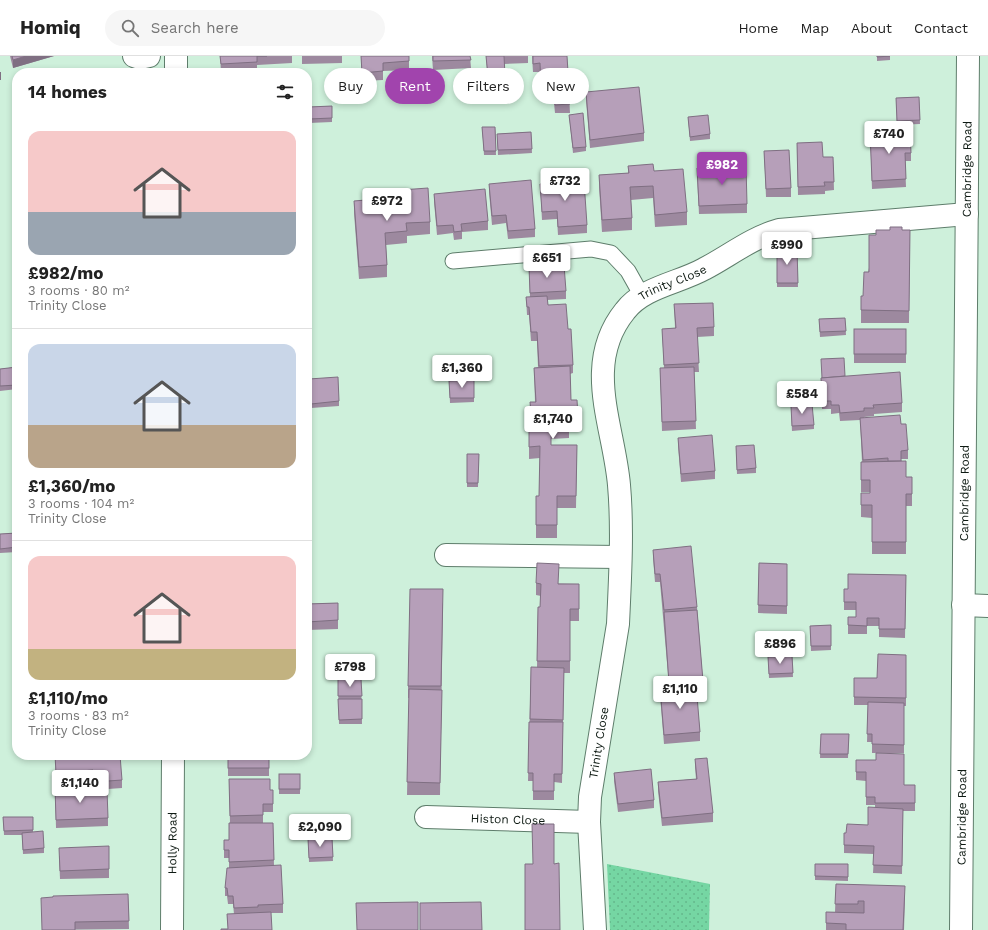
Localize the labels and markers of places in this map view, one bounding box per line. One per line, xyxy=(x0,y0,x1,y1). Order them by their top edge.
pin: £740 xyxy=(865,121,913,155)
pin: £982 xyxy=(698,152,746,186)
pin: £732 xyxy=(541,168,589,202)
pin: £972 xyxy=(363,188,411,222)
pin: £990 xyxy=(763,232,811,266)
pin: £651 xyxy=(523,245,571,279)
pin: £1,360 xyxy=(429,355,495,389)
pin: £584 xyxy=(778,381,826,415)
pin: £1,740 xyxy=(520,406,586,440)
pin: £896 xyxy=(756,631,804,665)
pin: £798 xyxy=(326,654,374,688)
pin: £1,110 xyxy=(647,676,713,710)
pin: £1,140 xyxy=(47,770,113,804)
pin: £2,090 xyxy=(287,814,353,848)

